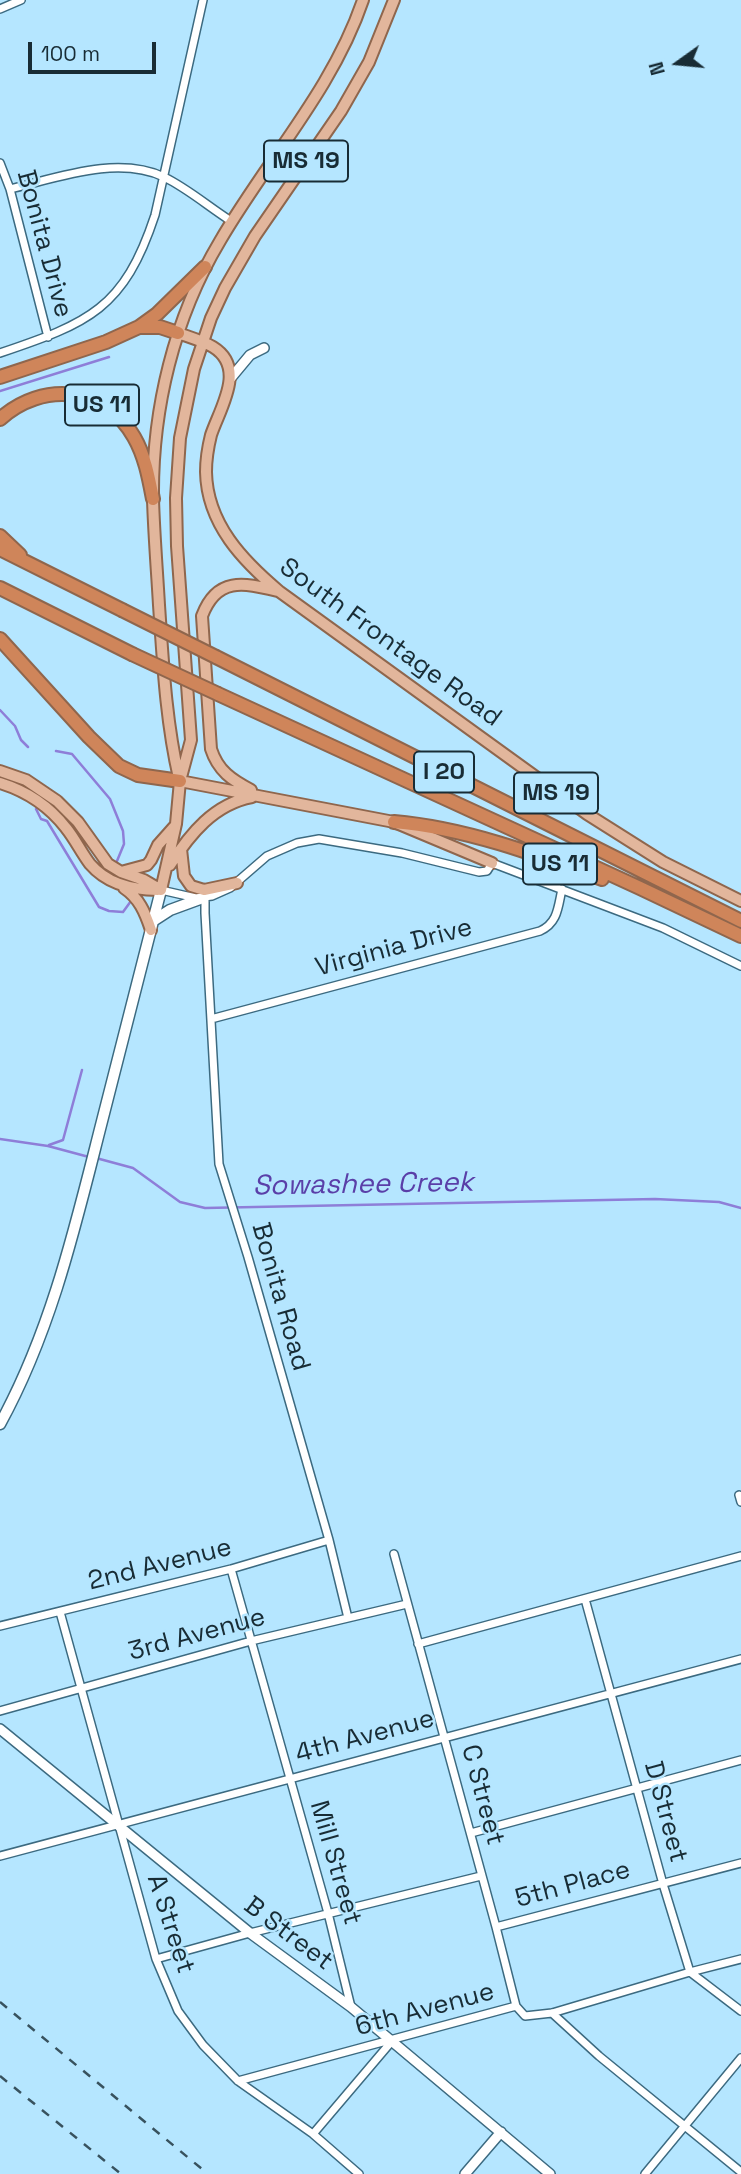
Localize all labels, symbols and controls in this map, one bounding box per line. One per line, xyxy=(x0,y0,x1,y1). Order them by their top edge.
scale bar xyxy=(32,28,159,72)
north arrow xyxy=(643,28,713,98)
text: 100 m xyxy=(41,40,100,67)
text: N xyxy=(644,59,671,78)
road number: MS 19 xyxy=(264,140,348,182)
street label: Bonita Drive xyxy=(9,167,79,321)
road number: US 11 xyxy=(65,384,139,426)
street label: South Frontage Road xyxy=(273,552,507,734)
road number: I 20 xyxy=(414,752,474,792)
road number: MS 19 xyxy=(514,772,598,814)
road number: US 11 xyxy=(523,844,597,884)
street label: Virginia Drive xyxy=(312,912,476,984)
water label: Sowashee Creek xyxy=(252,1166,474,1204)
street label: Bonita Road xyxy=(244,1219,316,1375)
street label: 2nd Avenue xyxy=(85,1532,235,1598)
street label: 3rd Avenue xyxy=(125,1602,269,1668)
street label: 4th Avenue xyxy=(292,1703,438,1771)
street label: C Street xyxy=(454,1741,510,1849)
street label: D Street xyxy=(637,1758,693,1866)
street label: Mill Street xyxy=(302,1797,368,1929)
street label: 5th Place xyxy=(512,1855,634,1915)
street label: A Street xyxy=(139,1870,201,1978)
street label: B Street xyxy=(237,1890,339,1978)
street label: 6th Avenue xyxy=(352,1977,498,2043)

